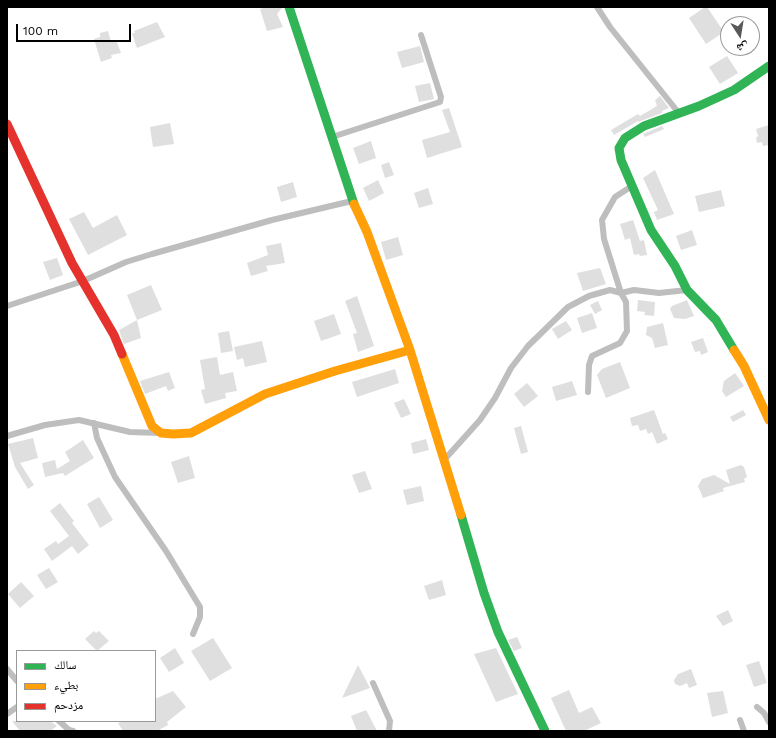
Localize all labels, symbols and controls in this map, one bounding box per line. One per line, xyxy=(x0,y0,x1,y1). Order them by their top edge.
scale bar xyxy=(18,16,133,42)
north arrow xyxy=(720,16,760,56)
text: 100 m xyxy=(23,24,58,38)
text: ش xyxy=(735,40,749,55)
legend xyxy=(16,650,156,722)
text: سالك xyxy=(54,658,76,672)
text: بطيء xyxy=(54,678,78,692)
text: مزدحم xyxy=(54,698,83,712)

